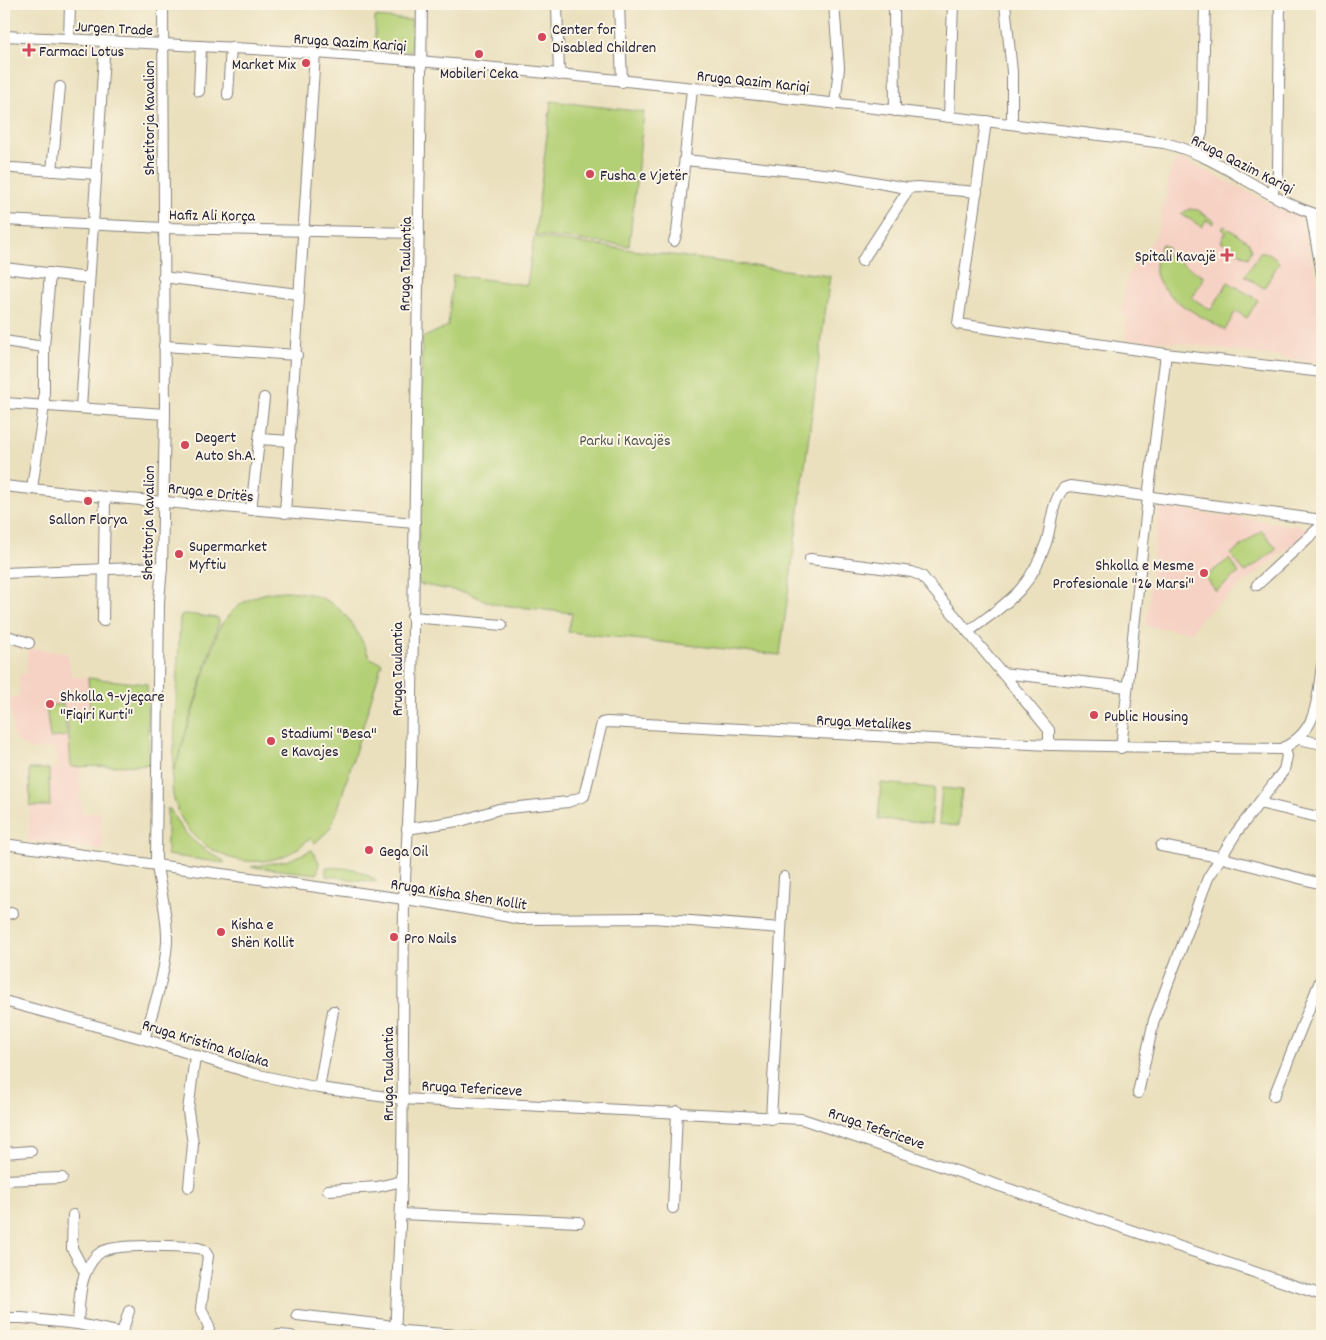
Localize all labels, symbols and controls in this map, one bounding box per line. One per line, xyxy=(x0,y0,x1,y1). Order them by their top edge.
street label: Jurgen Trade xyxy=(74,16,153,43)
place label: Center for Disabled Children xyxy=(552,19,656,60)
street label: Rruga Qazim Kariqi xyxy=(293,28,407,59)
marker: Center for Disabled Children xyxy=(536,31,548,43)
place label: Farmaci Lotus xyxy=(39,41,125,64)
marker: Farmaci Lotus xyxy=(23,44,35,56)
marker: Mobileri Ceka xyxy=(473,48,485,60)
place label: Market Mix xyxy=(232,54,296,77)
marker: Market Mix xyxy=(300,57,312,69)
street label: Shetitorja Kavalion xyxy=(139,61,162,175)
place label: Mobileri Ceka xyxy=(440,63,519,86)
street label: Rruga Qazim Kariqi xyxy=(695,65,810,100)
street label: Rruga Qazim Kariqi xyxy=(1186,129,1298,201)
place label: Fusha e Vjetër xyxy=(600,165,688,188)
marker: Fusha e Vjetër xyxy=(584,168,596,180)
street label: Hafiz Ali Korça xyxy=(169,204,256,229)
street label: Rruga Taulantia xyxy=(394,216,419,312)
place label: Spitali Kavajë xyxy=(1135,246,1216,269)
marker: Spitali Kavajë xyxy=(1220,248,1234,262)
place label: Degert Auto Sh.A. xyxy=(195,427,256,468)
park label: Parku i Kavajës xyxy=(579,430,671,453)
marker: Degert Auto Sh.A. xyxy=(179,439,191,451)
street label: Shetitorja Kavalion xyxy=(137,465,162,581)
street label: Rruga e Dritës xyxy=(167,478,255,509)
marker: Sallon Florya xyxy=(82,495,94,507)
place label: Sallon Florya xyxy=(49,509,128,532)
place label: Supermarket Myftiu xyxy=(189,536,267,577)
marker: Supermarket Myftiu xyxy=(173,548,185,560)
place label: Shkolla e Mesme Profesionale "26 Marsi" xyxy=(1052,555,1194,596)
marker: Shkolla e Mesme Profesionale "26 Marsi" xyxy=(1198,567,1210,579)
street label: Rruga Taulantia xyxy=(387,621,410,716)
place label: Shkolla 9-vjeçare "Fiqiri Kurti" xyxy=(60,686,164,727)
marker: Shkolla 9-vjeçare "Fiqiri Kurti" xyxy=(44,698,56,710)
place label: Public Housing xyxy=(1104,706,1188,729)
marker: Public Housing xyxy=(1088,709,1100,721)
street label: Rruga Metalikes xyxy=(815,710,913,737)
place label: Stadiumi "Besa" e Kavajes xyxy=(281,723,377,764)
marker: Stadiumi "Besa" e Kavajes xyxy=(265,735,277,747)
place label: Gega Oil xyxy=(379,841,428,864)
marker: Gega Oil xyxy=(363,844,375,856)
street label: Rruga Kisha Shen Kollit xyxy=(389,873,529,918)
place label: Kisha e Shën Kollit xyxy=(231,914,294,955)
marker: Kisha e Shën Kollit xyxy=(215,926,227,938)
place label: Pro Nails xyxy=(404,928,457,951)
marker: Pro Nails xyxy=(388,931,400,943)
street label: Rruga Kristina Koliaka xyxy=(139,1014,272,1075)
street label: Rruga Taulantia xyxy=(378,1026,401,1121)
street label: Rruga Tefericeve xyxy=(421,1075,523,1104)
street label: Rruga Tefericeve xyxy=(825,1102,928,1157)

